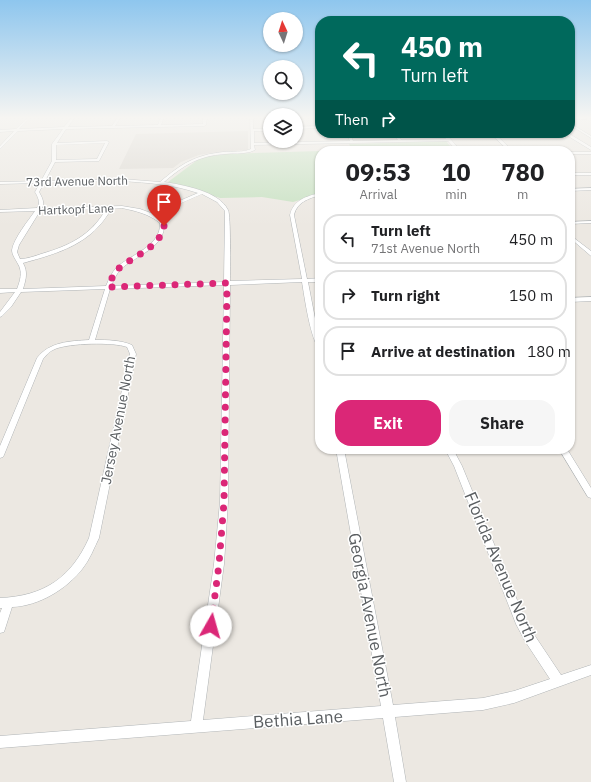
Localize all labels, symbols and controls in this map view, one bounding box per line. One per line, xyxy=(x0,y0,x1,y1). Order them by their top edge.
north arrow xyxy=(263,12,303,52)
map controls xyxy=(263,12,303,148)
text: 450 m xyxy=(401,28,483,65)
icon: left xyxy=(335,32,387,84)
button: search xyxy=(263,60,303,100)
text: Turn left xyxy=(401,64,469,87)
button: layers xyxy=(263,108,303,148)
icon: right xyxy=(377,108,399,130)
text: Then xyxy=(335,110,369,129)
text: 09:53 xyxy=(346,156,411,188)
text: 10 xyxy=(442,156,471,188)
text: 780 xyxy=(501,156,544,188)
street label: 73rd Avenue North xyxy=(26,173,128,189)
pin xyxy=(147,185,181,226)
text: Arrival xyxy=(359,186,397,203)
text: min xyxy=(445,186,467,203)
text: m xyxy=(517,186,528,203)
icon: arrive xyxy=(153,191,175,213)
street label: Hartkopf Lane xyxy=(38,200,115,218)
text: Turn left xyxy=(371,221,431,240)
icon: left xyxy=(337,228,359,250)
text: 450 m xyxy=(509,230,553,249)
text: 71st Avenue North xyxy=(371,240,480,257)
icon: right xyxy=(337,284,359,306)
text: Turn right xyxy=(371,286,440,305)
text: 150 m xyxy=(509,286,553,305)
icon: arrive xyxy=(337,340,359,362)
text: Arrive at destination xyxy=(371,342,515,361)
text: 180 m xyxy=(527,342,571,361)
street label: Jersey Avenue North xyxy=(97,354,139,486)
button: Exit xyxy=(335,400,441,446)
button: Share xyxy=(449,400,555,446)
street label: Florida Avenue North xyxy=(459,488,543,646)
street label: Georgia Avenue North xyxy=(343,531,397,699)
position arrow xyxy=(190,605,232,647)
street label: Bethia Lane xyxy=(252,705,344,733)

